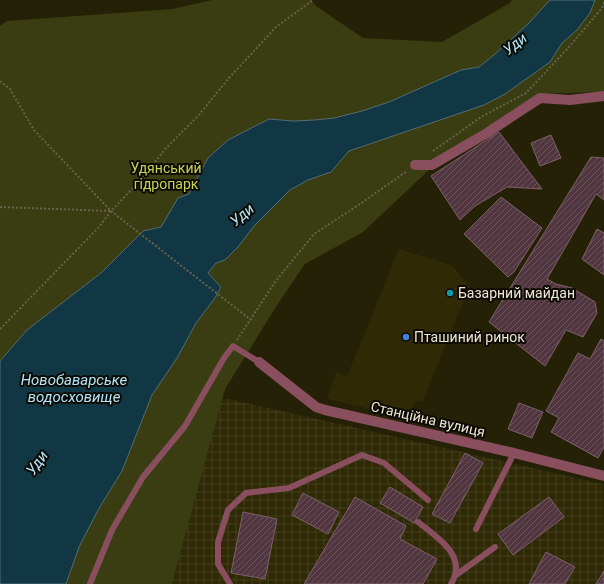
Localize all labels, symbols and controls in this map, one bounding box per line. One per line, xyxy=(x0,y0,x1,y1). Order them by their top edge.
water label: Уди xyxy=(499,29,531,59)
park label: Удянський гідропарк xyxy=(130,160,202,192)
water label: Уди xyxy=(226,200,258,230)
place label: Базарний майдан xyxy=(458,285,575,301)
marker: Базарний майдан xyxy=(445,288,455,298)
place label: Пташиний ринок xyxy=(414,329,525,345)
marker: Пташиний ринок xyxy=(401,332,411,342)
water label: Новобаварське водосховище xyxy=(21,371,128,406)
street label: Станційна вулиця xyxy=(369,398,487,440)
water label: Уди xyxy=(22,447,52,479)

